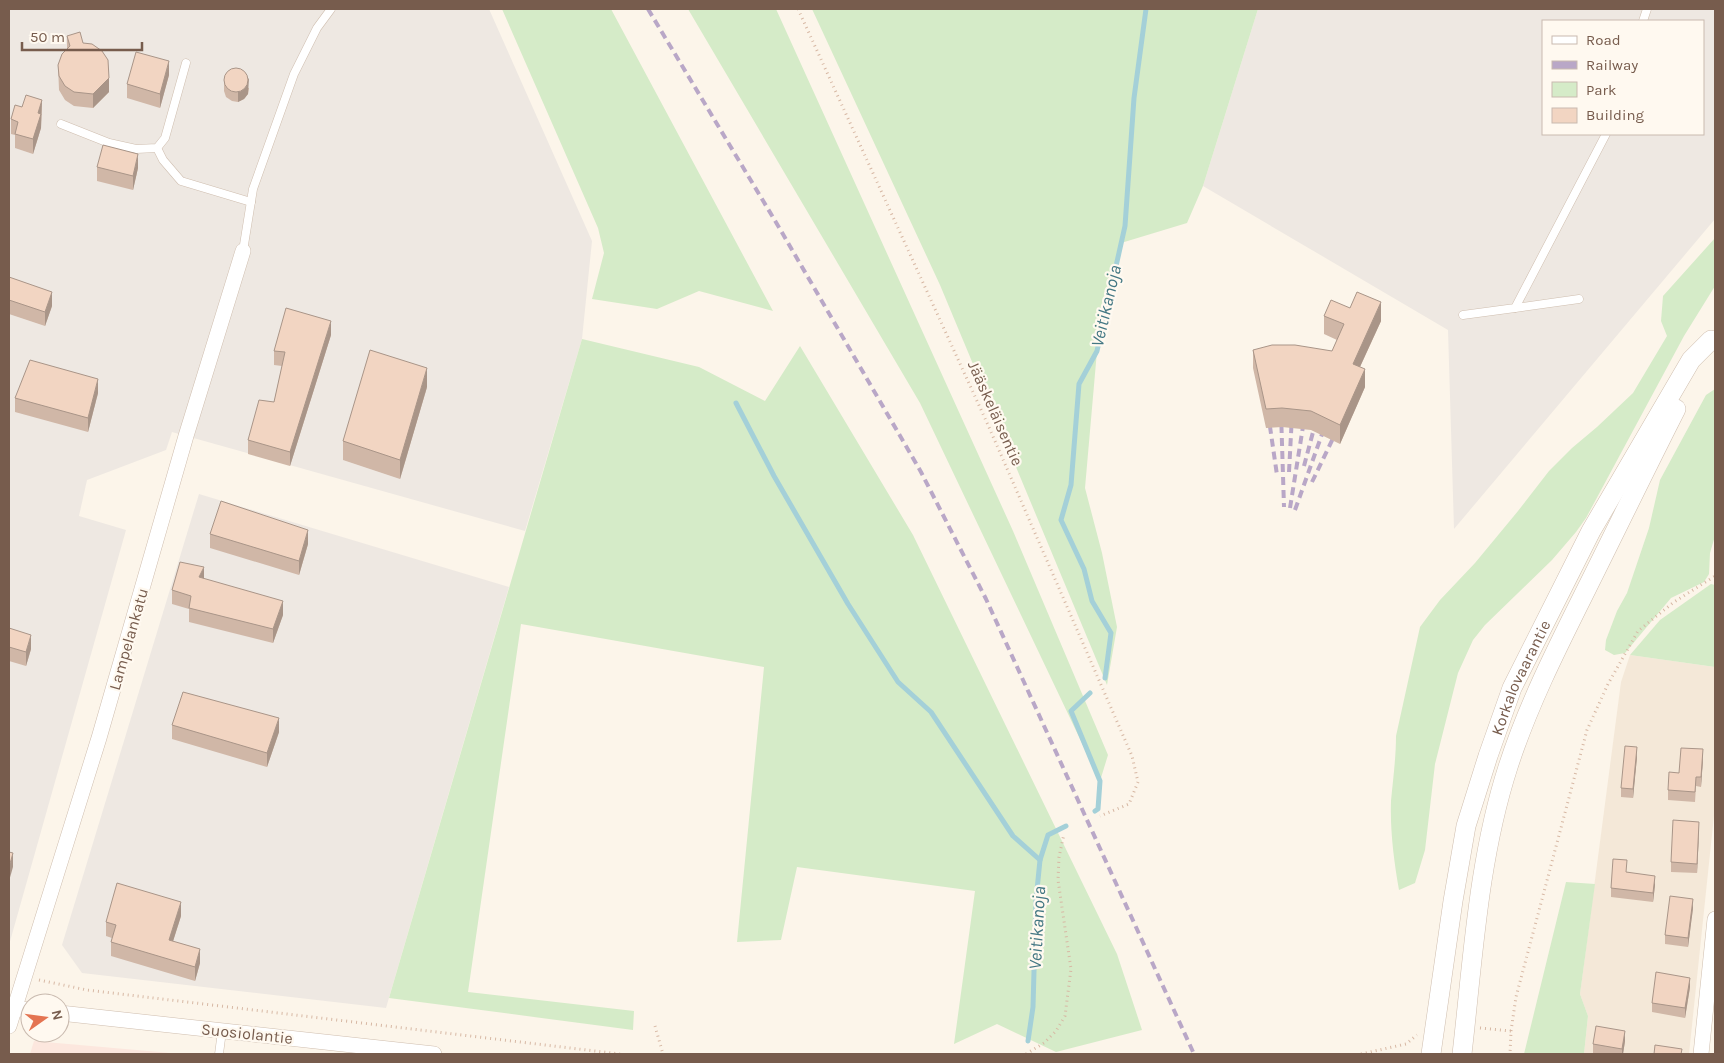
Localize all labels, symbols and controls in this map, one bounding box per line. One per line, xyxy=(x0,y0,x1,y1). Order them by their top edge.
scale bar xyxy=(22,20,142,52)
legend xyxy=(1542,20,1704,135)
text: 50 m xyxy=(30,28,65,46)
text: Road xyxy=(1586,31,1621,49)
text: Railway xyxy=(1586,56,1638,74)
text: Park xyxy=(1586,81,1616,99)
text: Building xyxy=(1586,106,1644,124)
water label: Veitikanoja xyxy=(1086,263,1126,349)
street label: Jääskeläisentie xyxy=(964,358,1027,469)
street label: Lampelankatu xyxy=(105,586,152,692)
street label: Korkalovaarantie xyxy=(1487,617,1555,738)
water label: Veitikanoja xyxy=(1024,886,1050,970)
north arrow xyxy=(20,993,70,1043)
text: N xyxy=(48,1008,67,1022)
street label: Suosiolantie xyxy=(200,1019,294,1048)

